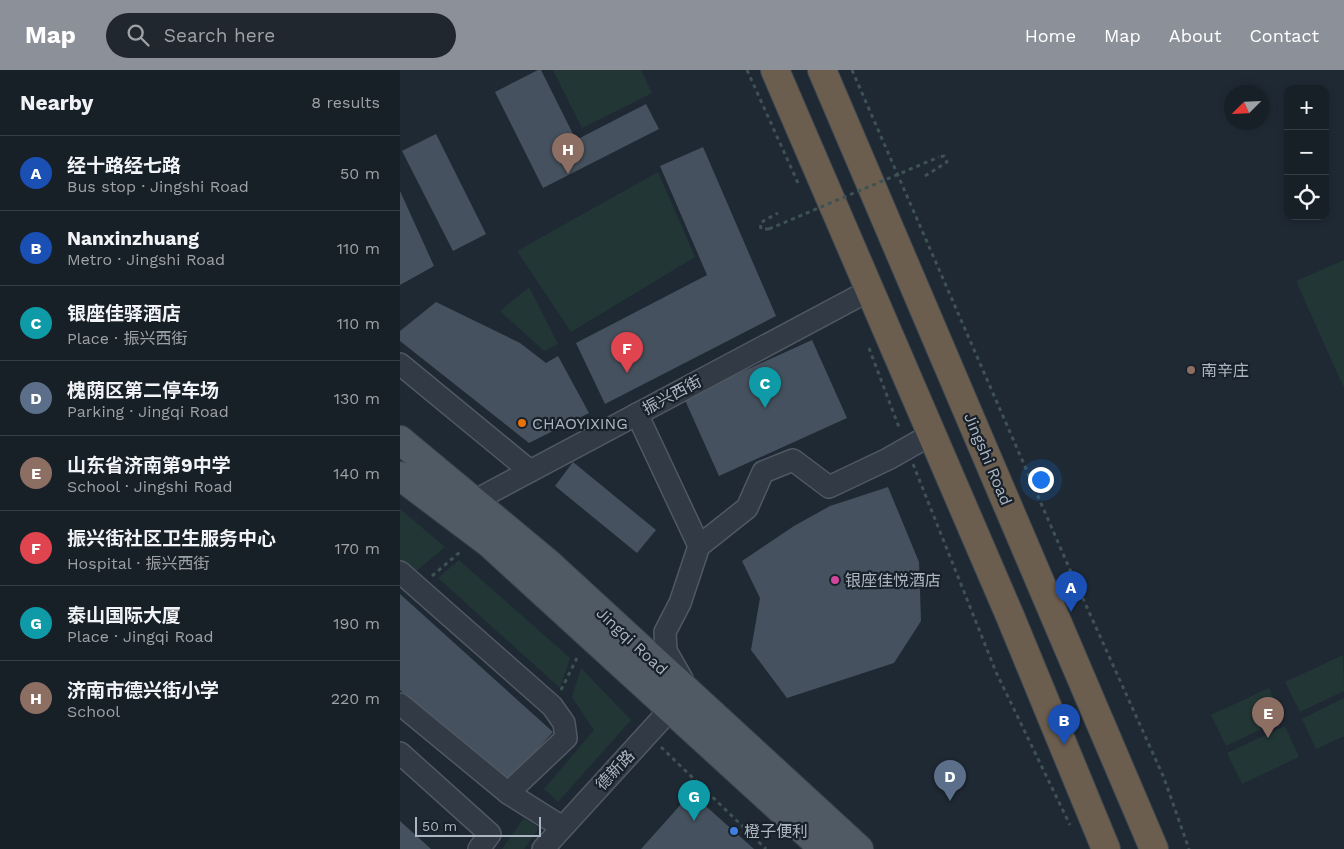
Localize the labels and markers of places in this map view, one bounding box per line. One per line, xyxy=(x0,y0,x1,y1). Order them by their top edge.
pin: H xyxy=(552,133,584,174)
pin: F xyxy=(611,332,643,373)
place label: 南辛庄 xyxy=(1201,361,1249,380)
marker: 南辛庄 xyxy=(1185,364,1197,376)
pin: C xyxy=(749,367,781,408)
place label: CHAOYIXING xyxy=(532,414,628,433)
marker: CHAOYIXING xyxy=(516,417,528,429)
place label: 银座佳悦酒店 xyxy=(845,571,941,590)
pin: A xyxy=(1055,571,1087,612)
marker: 银座佳悦酒店 xyxy=(829,574,841,586)
pin: E xyxy=(1252,697,1284,738)
pin: B xyxy=(1048,704,1080,745)
pin: D xyxy=(934,760,966,801)
pin: G xyxy=(678,780,710,821)
place label: 橙子便利 xyxy=(744,822,808,841)
marker: 橙子便利 xyxy=(728,825,740,837)

